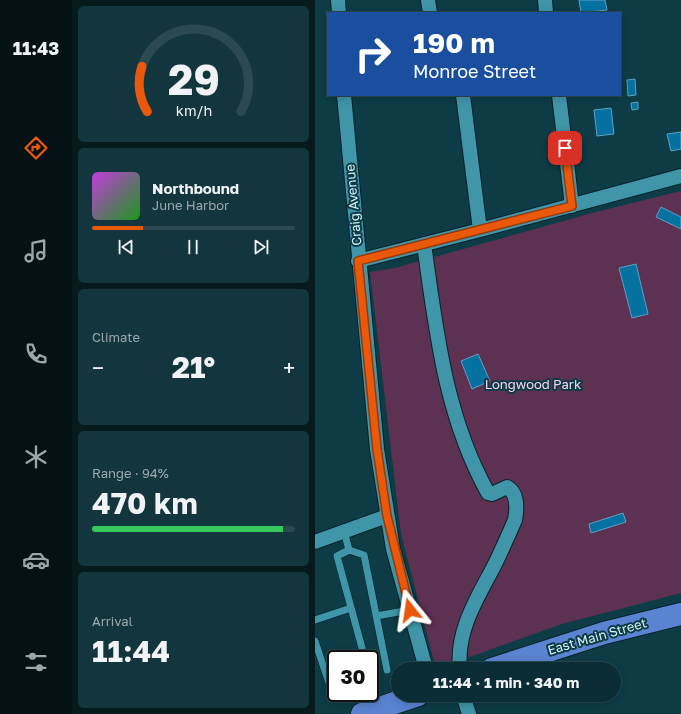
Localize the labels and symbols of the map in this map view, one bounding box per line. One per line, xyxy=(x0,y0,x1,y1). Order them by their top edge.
pin xyxy=(548,131,582,165)
street label: Craig Avenue xyxy=(341,164,365,246)
park label: Longwood Park xyxy=(485,376,582,392)
position arrow xyxy=(389,589,431,631)
street label: East Main Street xyxy=(546,614,648,658)
speed limit sign: 30 xyxy=(327,650,379,702)

